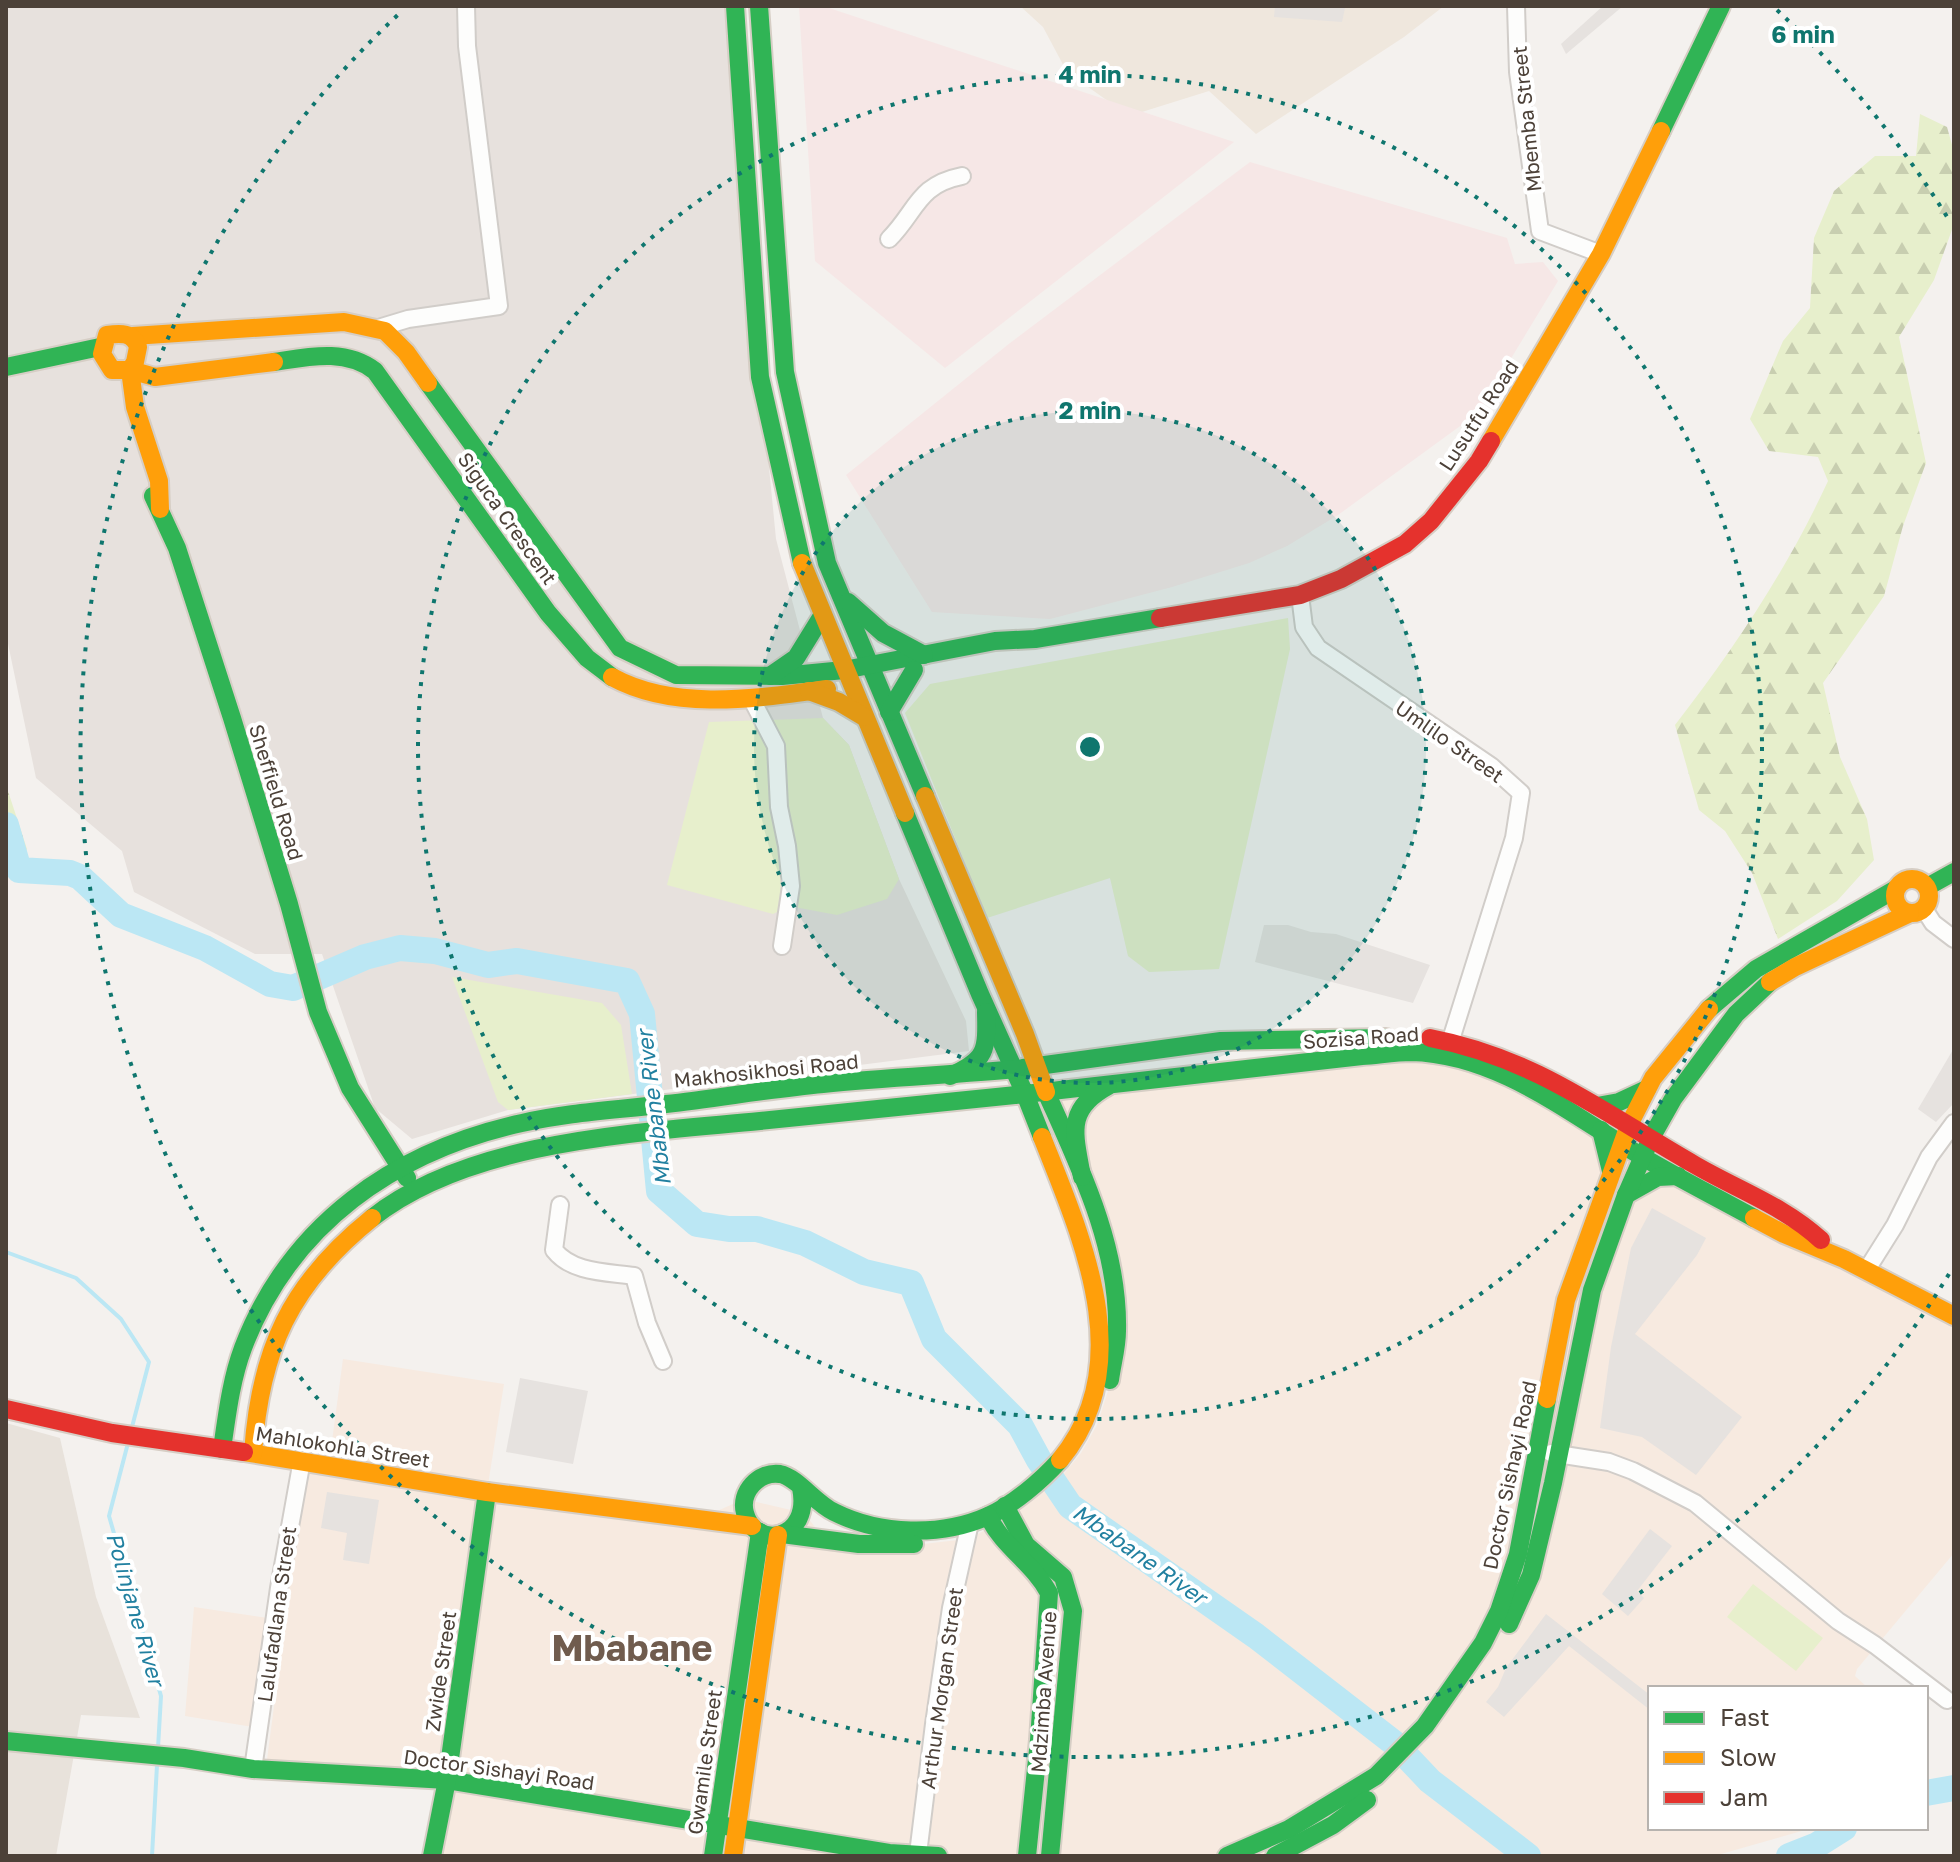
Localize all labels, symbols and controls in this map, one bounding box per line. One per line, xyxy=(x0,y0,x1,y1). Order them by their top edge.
text: 6 min xyxy=(1771,19,1835,48)
street label: Mbemba Street xyxy=(1506,45,1546,193)
text: 4 min xyxy=(1058,59,1122,88)
street label: Lusutfu Road xyxy=(1433,355,1523,475)
text: 2 min xyxy=(1059,395,1121,424)
street label: Siguca Crescent xyxy=(453,447,563,589)
street label: Umlilo Street xyxy=(1391,695,1509,787)
street label: Sheffield Road xyxy=(245,721,309,863)
centre of rings xyxy=(1076,733,1104,761)
street label: Sozisa Road xyxy=(1302,1021,1420,1053)
water label: Mbabane River xyxy=(630,1025,676,1187)
street label: Makhosikhosi Road xyxy=(672,1048,860,1092)
street label: Doctor Sishayi Road xyxy=(1477,1378,1541,1572)
street label: Mahlokohla Street xyxy=(254,1420,432,1472)
water label: Mbabane River xyxy=(1068,1498,1215,1612)
street label: Lalufadlana Street xyxy=(252,1524,300,1704)
water label: Polinjane River xyxy=(101,1529,172,1692)
street label: Arthur Morgan Street xyxy=(915,1585,967,1791)
street label: Zwide Street xyxy=(420,1609,460,1733)
street label: Mdzimba Avenue xyxy=(1025,1610,1061,1774)
district label: Mbabane xyxy=(551,1626,713,1669)
legend xyxy=(1648,1686,1928,1830)
street label: Gwamile Street xyxy=(682,1688,726,1836)
text: Fast xyxy=(1720,1702,1770,1731)
text: Slow xyxy=(1720,1742,1776,1771)
street label: Doctor Sishayi Road xyxy=(402,1744,596,1794)
text: Jam xyxy=(1720,1782,1768,1811)

